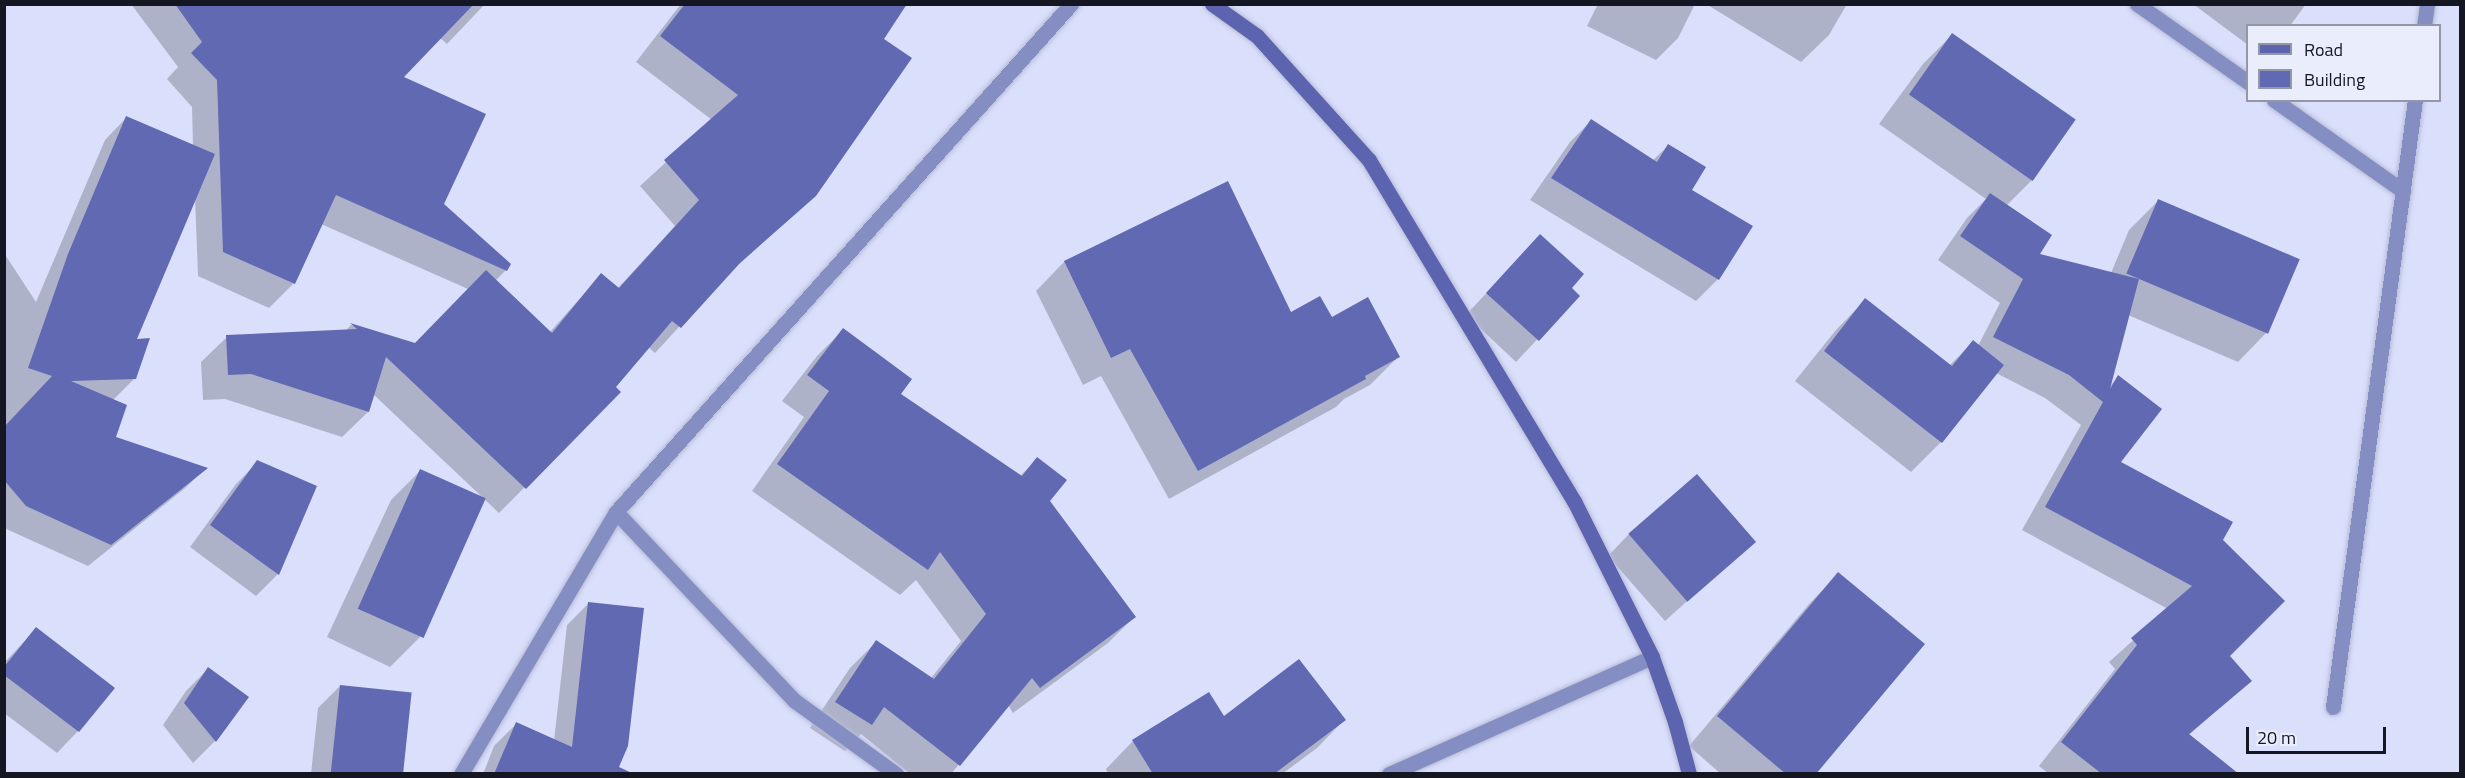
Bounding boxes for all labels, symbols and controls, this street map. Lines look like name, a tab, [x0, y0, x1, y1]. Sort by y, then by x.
legend	[2246, 24, 2441, 102]
text: Road	[2304, 36, 2343, 63]
text: Building	[2304, 66, 2365, 93]
scale bar	[2249, 715, 2388, 753]
text: 20 m	[2257, 724, 2296, 751]

